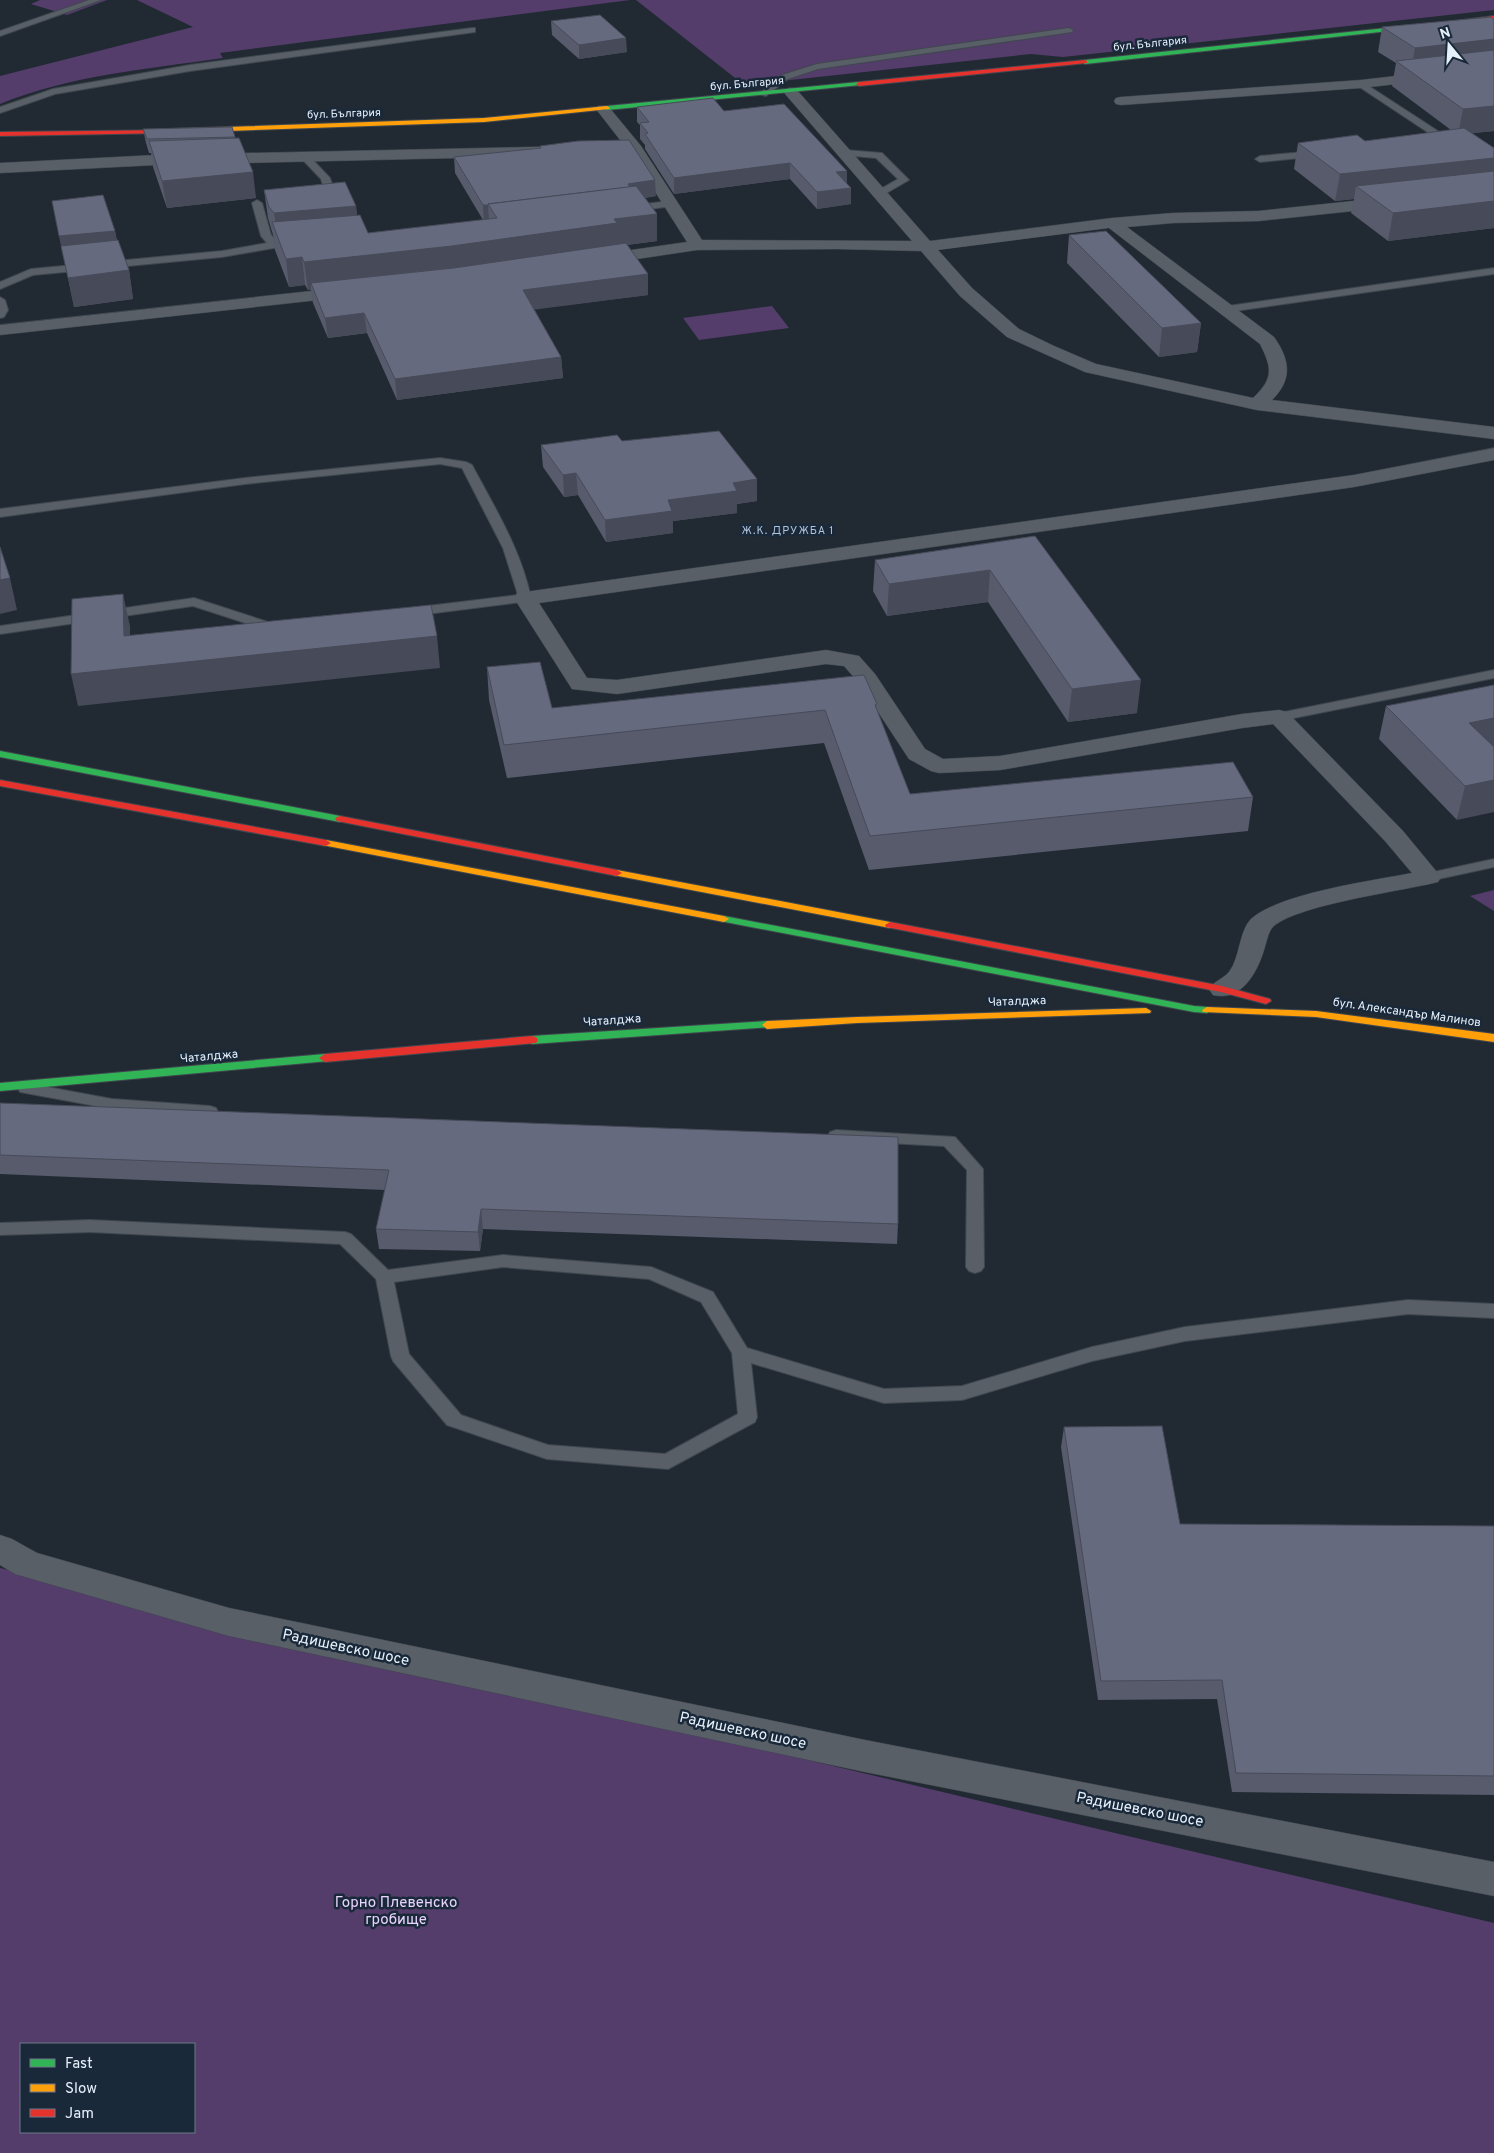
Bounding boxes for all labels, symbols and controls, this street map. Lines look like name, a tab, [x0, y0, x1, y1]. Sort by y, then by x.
north arrow	[1424, 20, 1474, 70]
text: N	[1438, 24, 1453, 44]
street label: бул. България	[1113, 33, 1188, 55]
street label: бул. България	[710, 74, 784, 94]
street label: бул. България	[307, 106, 381, 122]
district label: Ж.К. ДРУЖБА 1	[742, 524, 834, 538]
street label: Чаталджа	[988, 993, 1046, 1011]
street label: бул. Александър Малинов	[1332, 995, 1482, 1031]
street label: Чаталджа	[582, 1011, 642, 1031]
street label: Чаталджа	[179, 1046, 239, 1068]
street label: Радишевско шосе	[281, 1626, 411, 1671]
street label: Радишевско шосе	[678, 1709, 808, 1754]
street label: Радишевско шосе	[1075, 1789, 1205, 1832]
park label: Горно Плевенско гробище	[335, 1894, 457, 1930]
legend	[20, 2043, 195, 2133]
text: Fast	[65, 2055, 93, 2074]
text: Slow	[65, 2080, 97, 2099]
text: Jam	[65, 2105, 94, 2124]

